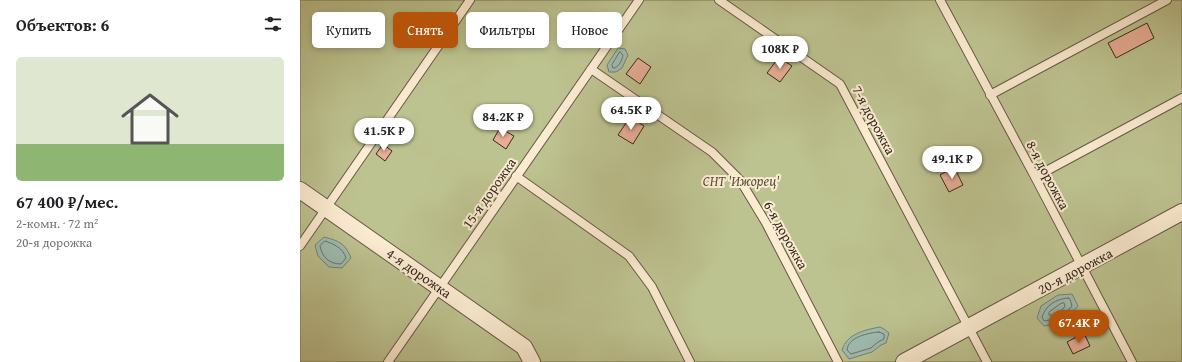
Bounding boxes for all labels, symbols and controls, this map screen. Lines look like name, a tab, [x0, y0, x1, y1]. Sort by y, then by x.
text: Объектов: 6	[16, 12, 109, 37]
chip: Купить	[312, 12, 385, 48]
chip: Снять	[393, 12, 458, 48]
chip: Фильтры	[466, 12, 549, 48]
chip: Новое	[557, 12, 622, 48]
icon: filters	[262, 13, 284, 35]
pin: 108K ₽	[747, 36, 813, 70]
text: 108K ₽	[761, 39, 799, 58]
street label: 7-я дорожка	[847, 82, 901, 158]
icon: home	[114, 83, 186, 155]
pin: 64.5K ₽	[594, 97, 668, 131]
text: 64.5K ₽	[610, 100, 652, 119]
pin: 84.2K ₽	[466, 104, 540, 138]
text: 84.2K ₽	[482, 107, 524, 126]
pin: 41.5K ₽	[347, 118, 421, 152]
text: 41.5K ₽	[363, 121, 405, 140]
street label: 8-я дорожка	[1021, 137, 1075, 213]
pin: 49.1K ₽	[915, 146, 989, 180]
text: 49.1K ₽	[931, 149, 973, 168]
street label: 15-я дорожка	[457, 153, 521, 232]
park label: СНТ 'Ижорец'	[703, 171, 780, 191]
text: 67 400 ₽/мес.	[16, 189, 118, 214]
street label: 6-я дорожка	[759, 197, 813, 273]
text: 2-комн. · 72 m²	[16, 214, 98, 233]
text: 20-я дорожка	[16, 233, 92, 252]
street label: 4-я дорожка	[382, 243, 456, 303]
street label: 20-я дорожка	[1034, 243, 1116, 299]
pin: 67.4K ₽	[1042, 310, 1116, 344]
text: 67.4K ₽	[1058, 313, 1100, 332]

